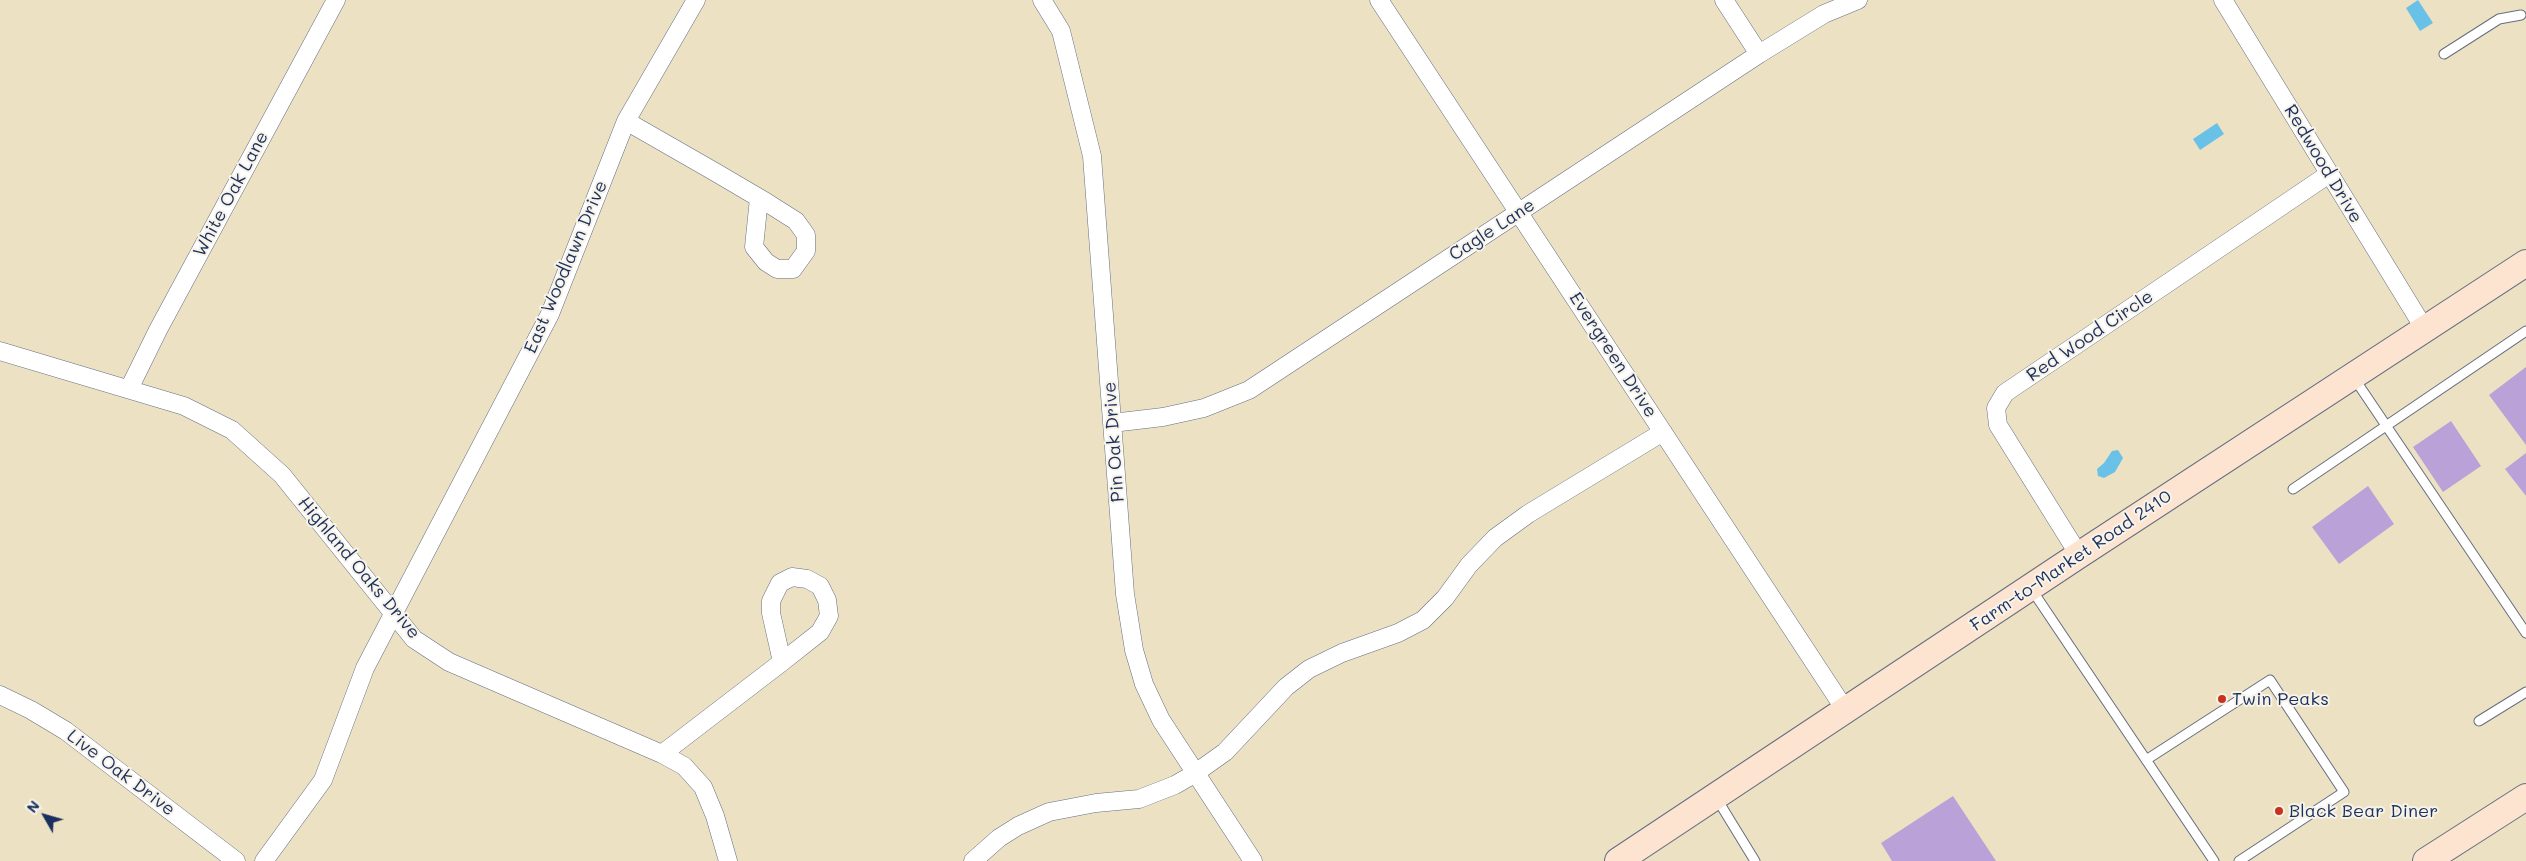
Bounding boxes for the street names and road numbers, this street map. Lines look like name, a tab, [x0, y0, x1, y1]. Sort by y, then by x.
street label: Redwood Drive	[2279, 101, 2367, 227]
street label: White Oak Lane	[189, 128, 273, 260]
street label: East Woodlawn Drive	[520, 177, 612, 357]
street label: Cagle Lane	[1445, 194, 1539, 266]
street label: Red Wood Circle	[2023, 286, 2157, 386]
street label: Evergreen Drive	[1564, 288, 1662, 422]
street label: Pin Oak Drive	[1099, 381, 1129, 503]
street label: Farm-to-Market Road 2410	[1966, 486, 2176, 636]
street label: Highland Oaks Drive	[293, 493, 425, 643]
street label: Live Oak Drive	[63, 725, 179, 821]

